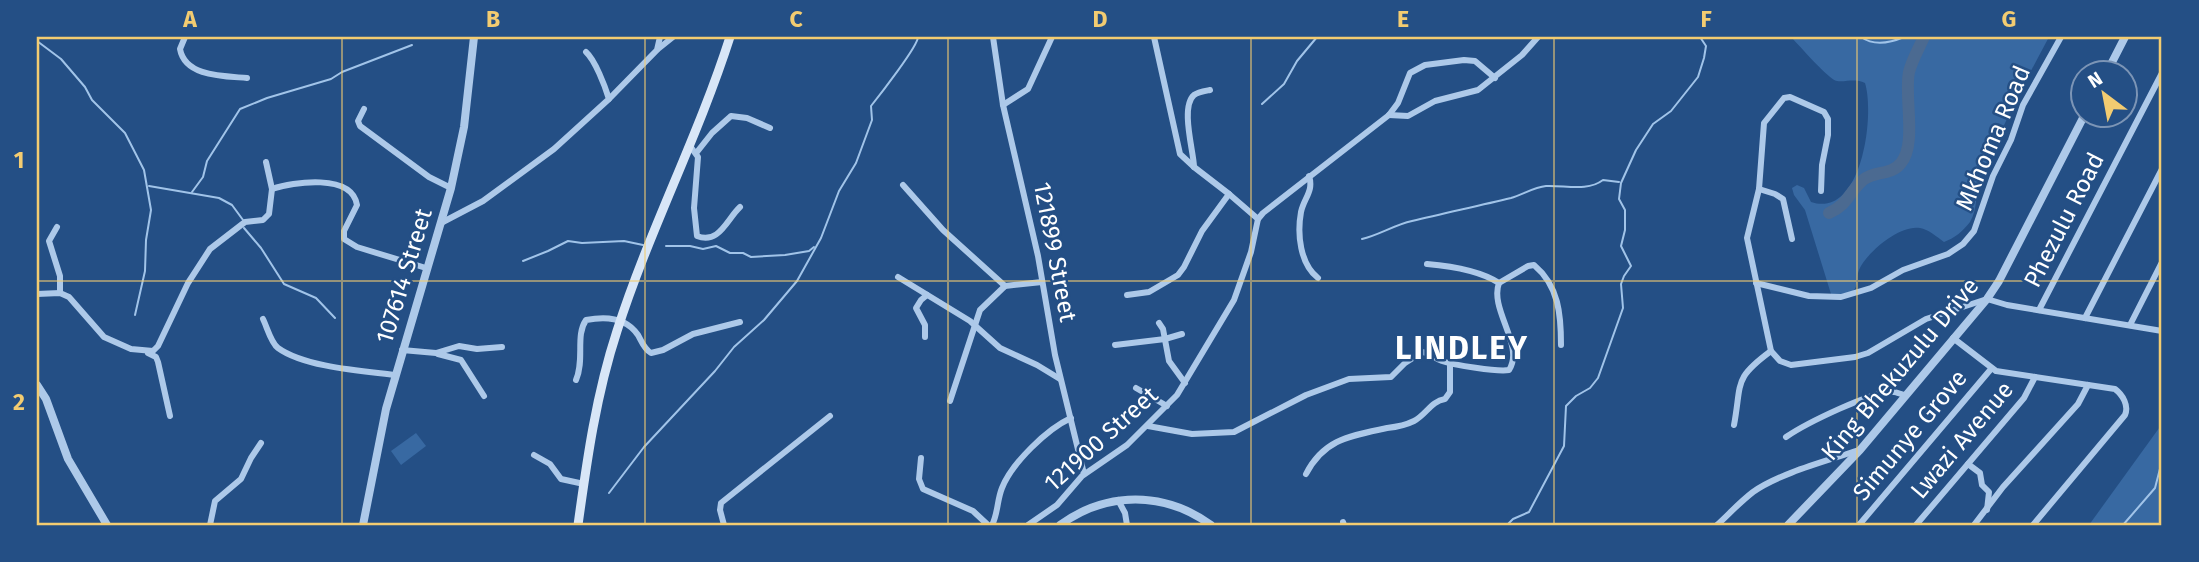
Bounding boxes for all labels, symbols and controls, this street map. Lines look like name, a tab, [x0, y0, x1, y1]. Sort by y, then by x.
text: A	[182, 5, 197, 33]
text: B	[486, 5, 500, 33]
text: C	[789, 5, 803, 33]
text: D	[1093, 5, 1108, 33]
text: E	[1397, 5, 1409, 33]
text: F	[1700, 5, 1712, 33]
text: G	[2002, 5, 2016, 33]
north arrow	[2070, 60, 2140, 130]
street label: Mkhoma Road	[1950, 61, 2036, 215]
text: N	[2084, 67, 2107, 93]
text: 1	[14, 146, 24, 174]
street label: Phezulu Road	[2018, 148, 2110, 292]
street label: 121899 Street	[1028, 180, 1082, 324]
street label: 107614 Street	[370, 205, 438, 347]
street label: King Bhekuzulu Drive	[1816, 272, 1984, 466]
district label: LINDLEY	[1395, 329, 1529, 367]
street label: Simunye Grove	[1847, 364, 1973, 506]
street label: Lwazi Avenue	[1905, 376, 2019, 504]
street label: 121900 Street	[1039, 381, 1164, 497]
text: 2	[13, 388, 25, 416]

